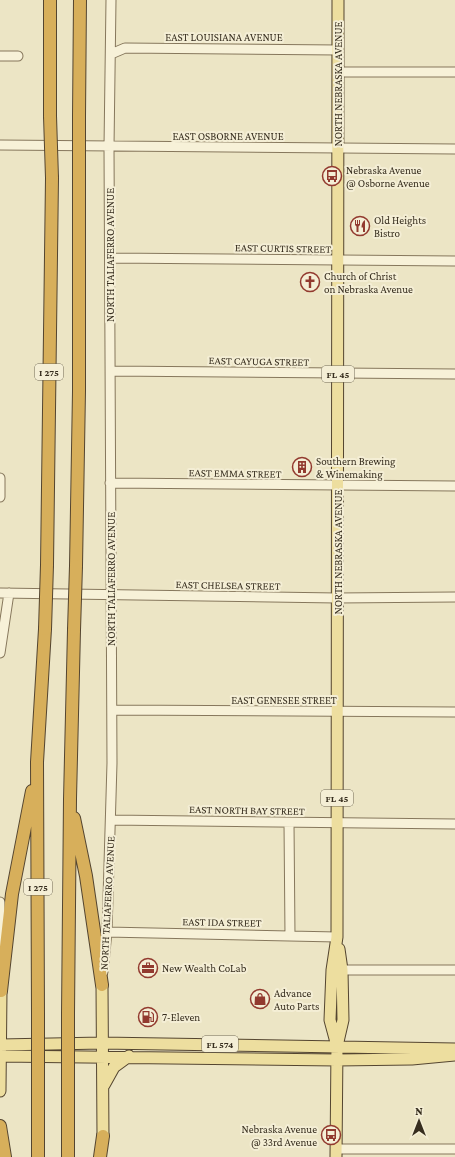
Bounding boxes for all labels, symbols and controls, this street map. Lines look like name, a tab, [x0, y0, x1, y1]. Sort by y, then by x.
street label: NORTH NEBRASKA AVENUE	[332, 21, 344, 147]
street label: EAST LOUISIANA AVENUE	[165, 31, 283, 43]
street label: EAST OSBORNE AVENUE	[172, 130, 284, 142]
place label: Nebraska Avenue @ Osborne Avenue	[346, 164, 430, 190]
bus stop icon: Nebraska Avenue @ Osborne Avenue	[321, 165, 343, 187]
street label: NORTH TALIAFERRO AVENUE	[104, 188, 116, 322]
place label: Old Heights Bistro	[374, 214, 426, 239]
restaurant icon: Old Heights Bistro	[349, 215, 371, 237]
street label: EAST CURTIS STREET	[235, 241, 331, 255]
place label: Church of Christ on Nebraska Avenue	[324, 270, 413, 295]
church icon: Church of Christ on Nebraska Avenue	[299, 271, 321, 293]
street label: EAST CAYUGA STREET	[209, 354, 309, 368]
road number: I 275	[35, 364, 63, 380]
road number: FL 45	[322, 366, 354, 382]
place label: Southern Brewing & Winemaking	[316, 455, 396, 481]
building icon: Southern Brewing & Winemaking	[291, 456, 313, 478]
street label: EAST EMMA STREET	[188, 466, 282, 480]
street label: NORTH NEBRASKA AVENUE	[332, 489, 344, 615]
street label: NORTH TALIAFERRO AVENUE	[105, 512, 117, 646]
street label: EAST CHELSEA STREET	[175, 578, 281, 592]
street label: EAST GENESEE STREET	[231, 694, 337, 706]
road number: FL 45	[321, 790, 353, 806]
street label: EAST NORTH BAY STREET	[189, 803, 305, 817]
street label: NORTH TALIAFERRO AVENUE	[97, 836, 117, 970]
road number: I 275	[24, 879, 52, 895]
street label: EAST IDA STREET	[182, 915, 262, 929]
office icon: New Wealth CoLab	[137, 957, 159, 979]
place label: New Wealth CoLab	[162, 962, 247, 974]
place label: Advance Auto Parts	[274, 987, 319, 1012]
shop icon: Advance Auto Parts	[249, 988, 271, 1010]
fuel station icon: 7-Eleven	[137, 1006, 159, 1028]
place label: 7-Eleven	[162, 1011, 200, 1023]
road number: FL 574	[202, 1036, 238, 1052]
north arrow	[399, 1101, 439, 1141]
text: N	[415, 1105, 423, 1117]
place label: Nebraska Avenue @ 33rd Avenue	[242, 1123, 317, 1149]
bus stop icon: Nebraska Avenue @ 33rd Avenue	[320, 1124, 342, 1146]

